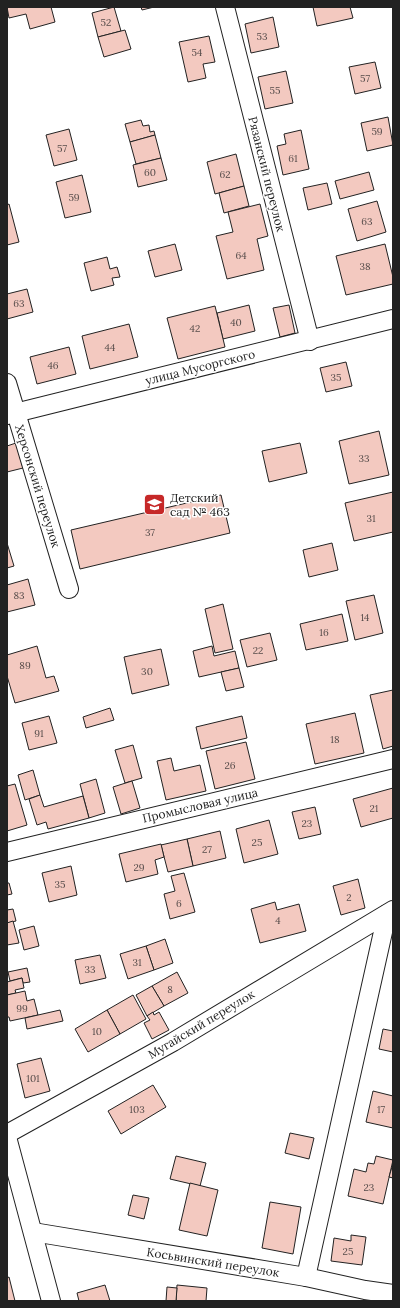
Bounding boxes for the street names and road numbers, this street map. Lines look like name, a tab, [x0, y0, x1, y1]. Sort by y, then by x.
street label: Рязанский переулок	[245, 115, 289, 234]
street label: улица Мусоргского	[144, 346, 256, 388]
street label: Херсонский переулок	[12, 423, 64, 550]
street label: Промысловая улица	[141, 784, 259, 826]
street label: Мугайский переулок	[145, 986, 258, 1062]
street label: Косьвинский переулок	[146, 1244, 281, 1280]

